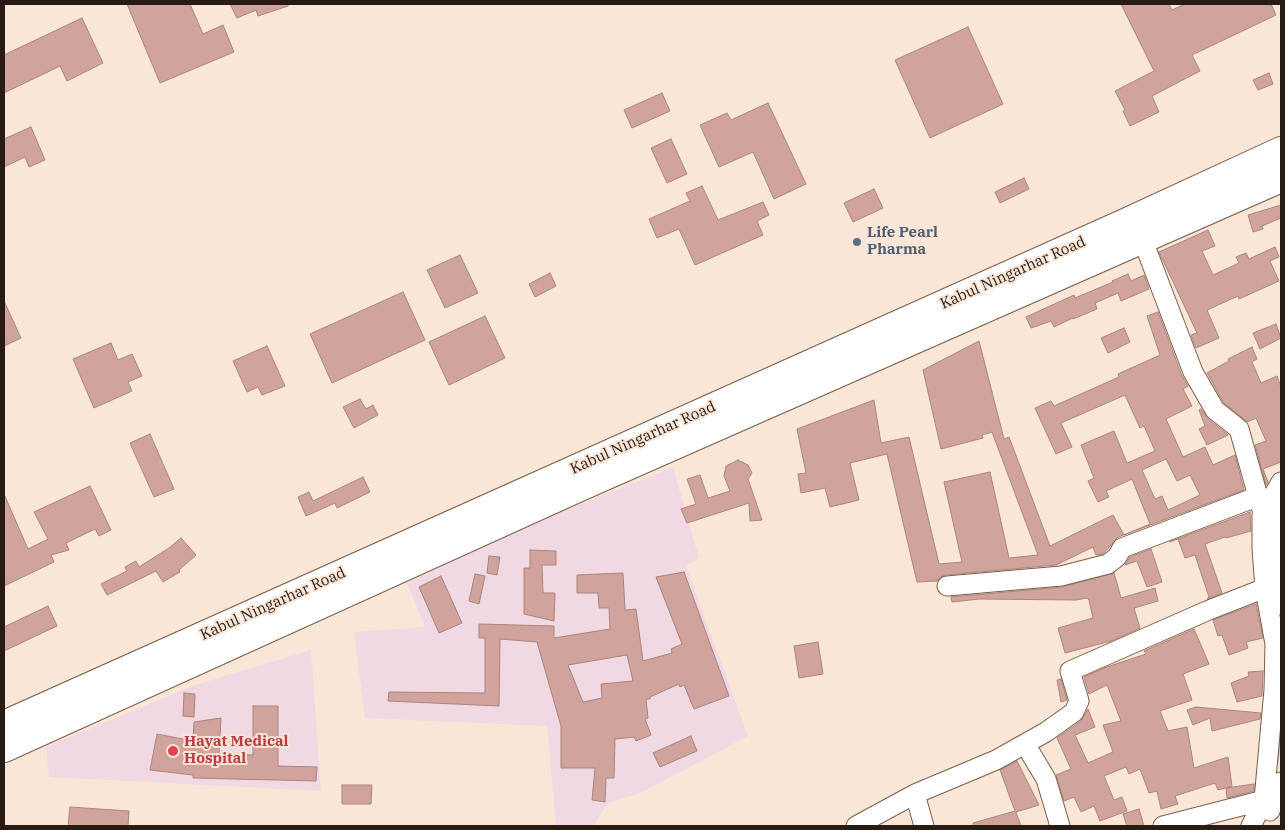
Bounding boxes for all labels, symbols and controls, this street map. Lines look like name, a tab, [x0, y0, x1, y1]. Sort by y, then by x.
place label: Life Pearl Pharma	[867, 224, 938, 259]
street label: Kabul Ningarhar Road	[938, 233, 1088, 313]
marker: Life Pearl Pharma	[851, 236, 863, 248]
street label: Kabul Ningarhar Road	[568, 398, 718, 478]
street label: Kabul Ningarhar Road	[198, 564, 348, 644]
place label: Hayat Medical Hospital	[184, 733, 288, 768]
marker: Hayat Medical Hospital	[166, 744, 180, 758]

